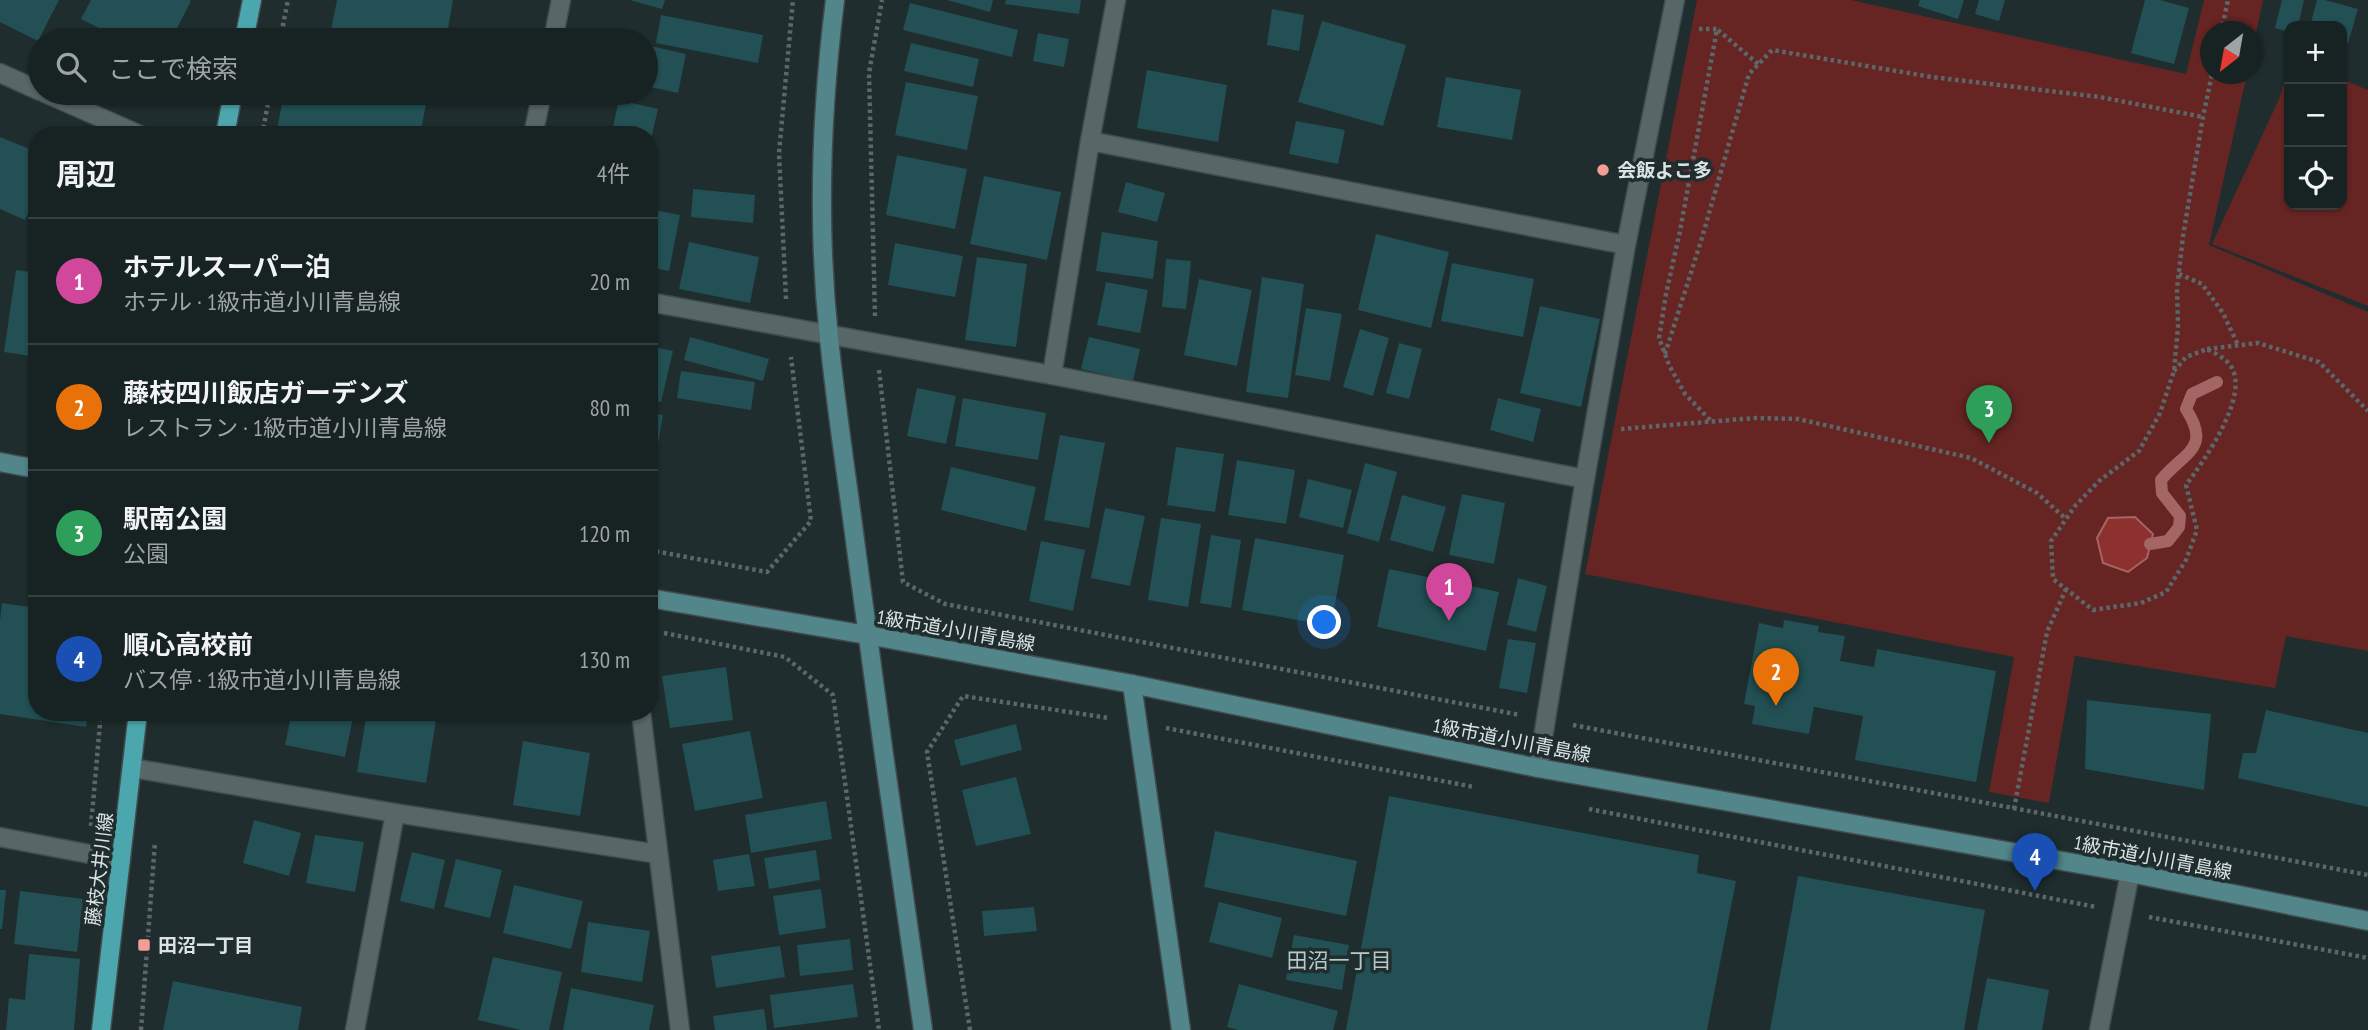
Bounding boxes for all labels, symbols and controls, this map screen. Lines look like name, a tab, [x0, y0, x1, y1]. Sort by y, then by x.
north arrow	[2200, 21, 2263, 84]
map controls	[2284, 21, 2347, 210]
button: +	[2284, 21, 2347, 84]
search box	[28, 28, 658, 105]
icon: search	[52, 48, 90, 86]
text: ここで検索	[108, 52, 238, 85]
button: −	[2284, 84, 2347, 147]
button: locate	[2284, 147, 2347, 210]
text: 周辺	[56, 154, 116, 193]
place label: 会飯よこ多	[1617, 158, 1712, 182]
text: 4件	[597, 159, 630, 188]
marker: 会飯よこ多	[1595, 162, 1611, 178]
text: ホテルスーパー泊	[123, 250, 331, 283]
text: 1	[74, 267, 85, 296]
text: 20 m	[589, 267, 630, 296]
text: ホテル · 1級市道小川青島線	[123, 287, 401, 316]
text: 藤枝四川飯店ガーデンズ	[123, 376, 408, 409]
pin: 3	[1966, 385, 2012, 443]
text: 2	[74, 393, 85, 422]
text: 80 m	[589, 393, 630, 422]
text: レストラン · 1級市道小川青島線	[123, 413, 447, 442]
text: 駅南公園	[123, 502, 227, 535]
text: 3	[74, 519, 85, 548]
text: 120 m	[579, 519, 630, 548]
text: 公園	[123, 539, 169, 568]
pin: 1	[1426, 563, 1472, 621]
street label: 1級市道小川青島線	[875, 604, 1037, 656]
your location	[1307, 605, 1341, 639]
text: 順心高校前	[123, 628, 253, 661]
text: 4	[74, 645, 85, 674]
text: 130 m	[579, 645, 630, 674]
pin: 2	[1753, 648, 1799, 706]
text: バス停 · 1級市道小川青島線	[123, 665, 401, 694]
street label: 1級市道小川青島線	[1431, 713, 1593, 767]
street label: 藤枝大井川線	[80, 811, 118, 927]
street label: 1級市道小川青島線	[2072, 830, 2234, 884]
pin: 4	[2012, 833, 2058, 891]
place label: 田沼一丁目	[158, 933, 253, 957]
marker: 田沼一丁目	[136, 937, 152, 953]
district label: 田沼一丁目	[1287, 947, 1392, 974]

